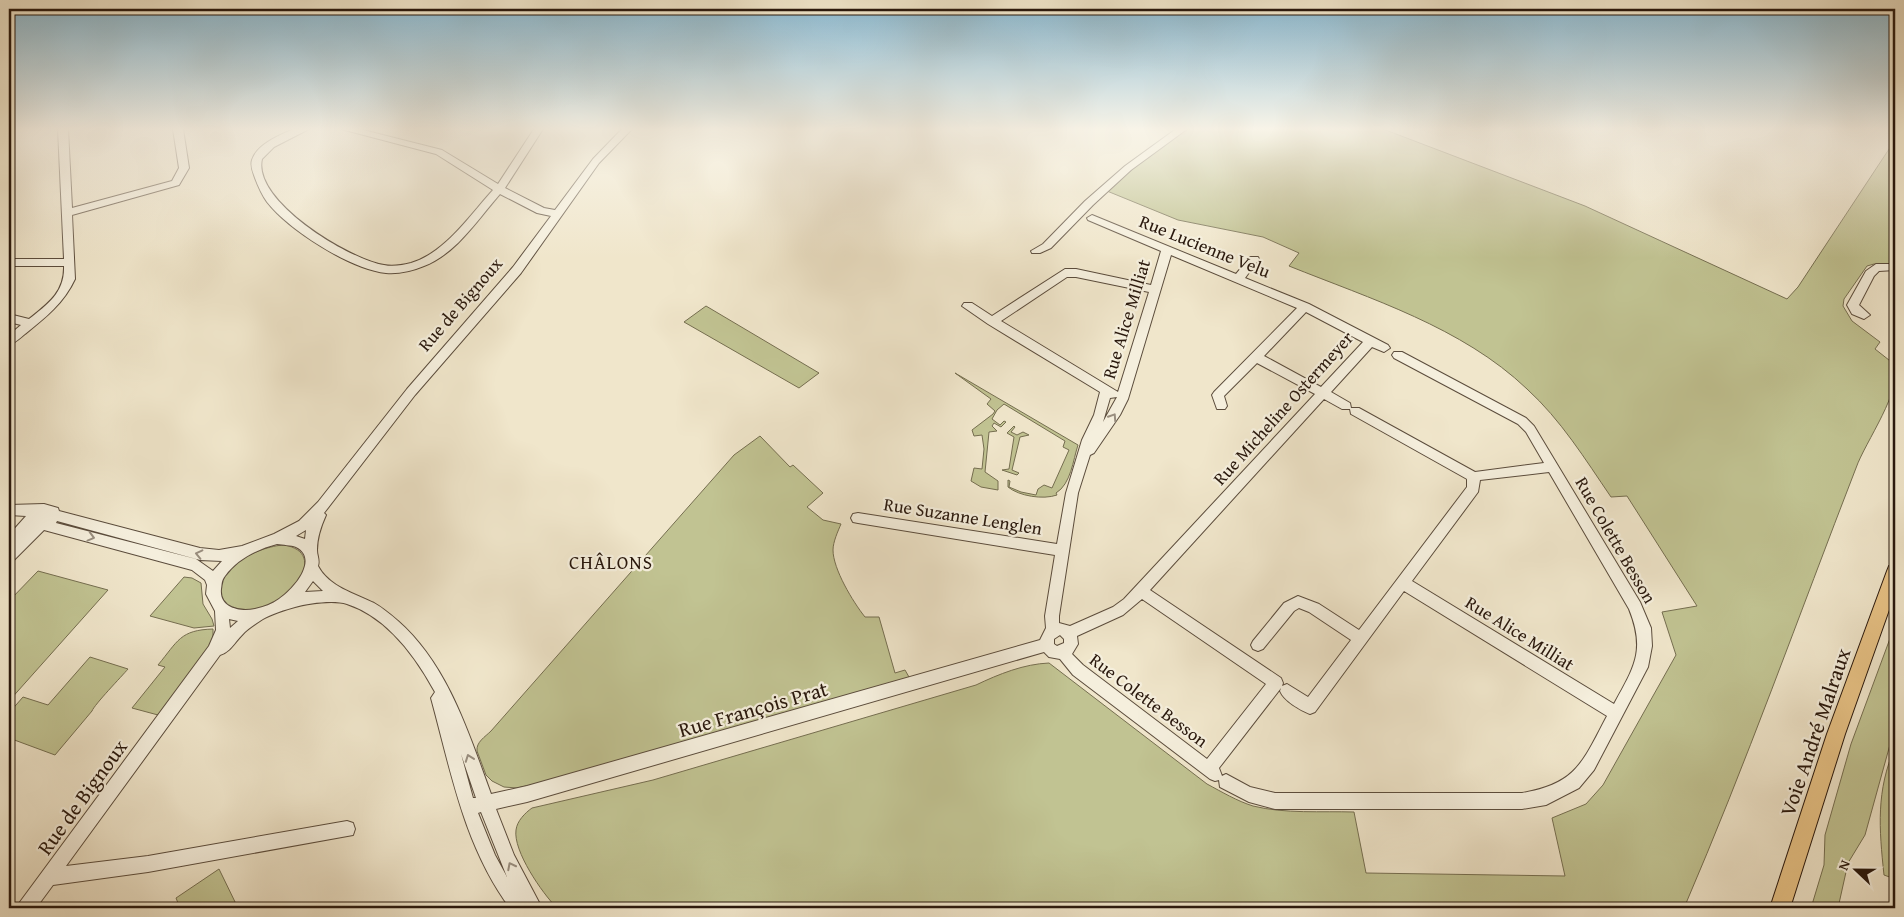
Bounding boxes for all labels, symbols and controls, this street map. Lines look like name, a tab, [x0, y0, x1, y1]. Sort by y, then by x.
street label: Rue Lucienne Velu	[1135, 207, 1275, 285]
street label: Rue de Bignoux	[411, 250, 509, 357]
street label: Rue Alice Milliat	[1095, 255, 1157, 382]
street label: Rue Micheline Ostermeyer	[1206, 325, 1360, 491]
one-way arrow	[1107, 413, 1116, 422]
street label: Rue Colette Besson	[1569, 472, 1663, 608]
street label: Rue Suzanne Lenglen	[882, 490, 1044, 542]
one-way arrow	[87, 532, 95, 542]
district label: CHÂLONS	[569, 548, 653, 576]
one-way arrow	[194, 549, 203, 560]
street label: Rue Alice Milliat	[1460, 589, 1580, 678]
street label: Voie André Malraux	[1772, 643, 1858, 820]
street label: Rue Colette Besson	[1084, 646, 1214, 754]
street label: Rue François Prat	[675, 673, 832, 745]
street label: Rue de Bignoux	[29, 732, 135, 861]
one-way arrow	[465, 754, 475, 763]
north arrow	[1832, 844, 1882, 894]
text: N	[1833, 856, 1855, 873]
one-way arrow	[507, 862, 517, 871]

